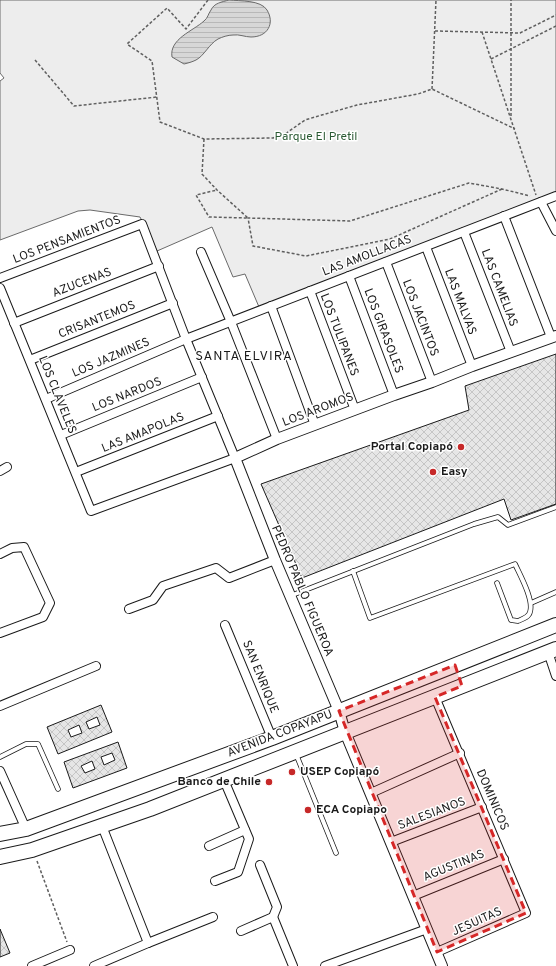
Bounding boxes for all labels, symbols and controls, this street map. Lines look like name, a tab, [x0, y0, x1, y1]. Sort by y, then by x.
park label: Parque El Pretil	[275, 129, 357, 145]
street label: LOS PENSAMIENTOS	[11, 212, 123, 268]
street label: LAS AMOLLACAS	[320, 232, 414, 280]
street label: LAS CAMELIAS	[477, 247, 521, 329]
street label: AZUCENAS	[50, 264, 114, 302]
street label: LAS MALVAS	[440, 267, 480, 337]
street label: LOS JACINTOS	[398, 277, 442, 359]
street label: LOS GIRASOLES	[359, 286, 407, 376]
street label: LOS TULIPANES	[316, 291, 362, 379]
street label: CRISANTEMOS	[56, 297, 138, 343]
street label: LOS JAZMINES	[70, 334, 152, 382]
district label: SANTA ELVIRA	[195, 349, 293, 365]
street label: LOS CLAVELES	[34, 354, 80, 436]
street label: LOS NARDOS	[90, 374, 164, 416]
street label: LOS AROMOS	[280, 389, 356, 431]
street label: LAS AMAPOLAS	[99, 409, 187, 457]
place label: Portal Copiapó	[371, 439, 453, 455]
marker: Portal Copiapó	[456, 442, 466, 452]
place label: Easy	[441, 464, 468, 480]
marker: Easy	[428, 467, 438, 477]
street label: PEDRO PABLO FIGUEROA	[267, 523, 337, 659]
street label: SAN ENRIQUE	[238, 638, 282, 716]
street label: AVENIDA COPAYAPU	[225, 707, 335, 761]
place label: USEP Copiapó	[300, 764, 379, 780]
marker: USEP Copiapó	[287, 767, 297, 777]
street label: DOMINICOS	[472, 767, 512, 833]
place label: Banco de Chile	[177, 774, 261, 790]
marker: Banco de Chile	[264, 777, 274, 787]
street label: SALESIANOS	[396, 794, 468, 834]
place label: ECA Copiapo	[316, 802, 387, 818]
marker: ECA Copiapo	[303, 805, 313, 815]
street label: AGUSTINAS	[421, 846, 487, 886]
street label: JESUITAS	[449, 904, 505, 940]

